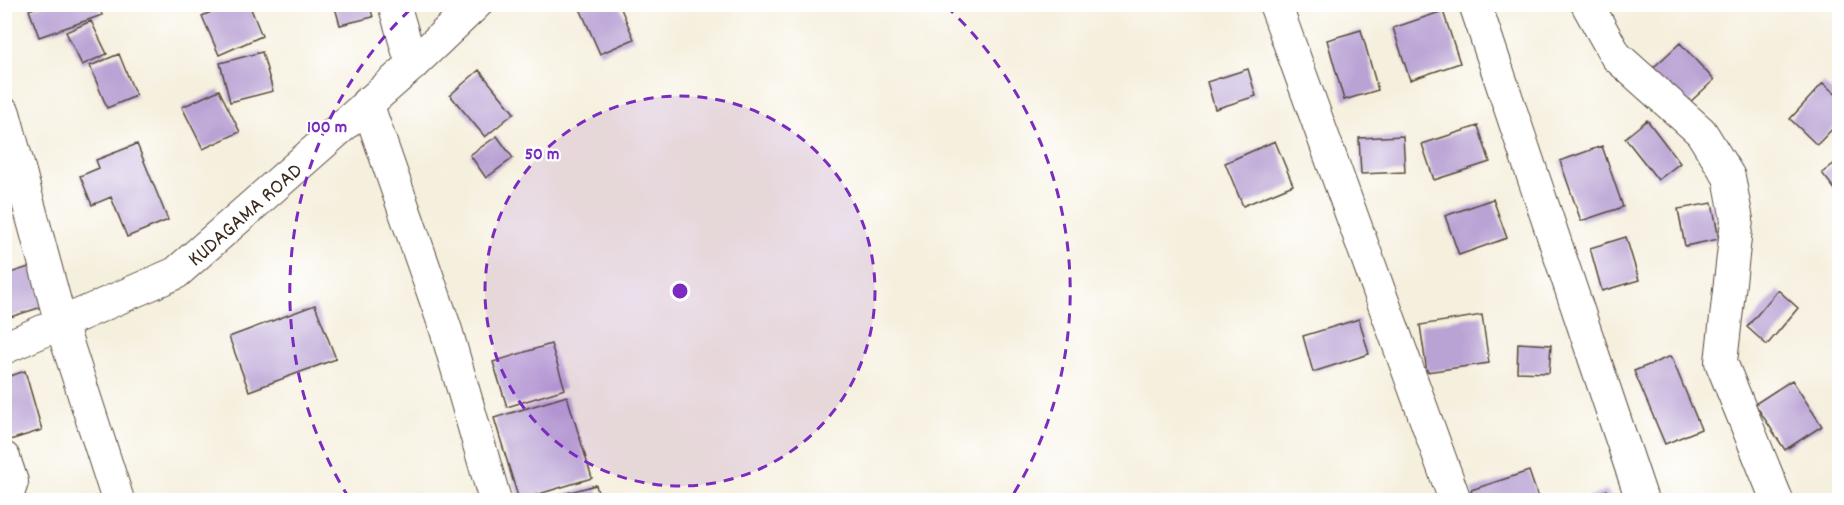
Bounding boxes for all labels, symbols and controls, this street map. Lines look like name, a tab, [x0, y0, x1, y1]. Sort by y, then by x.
text: 100 m	[307, 116, 347, 141]
text: 50 m	[525, 143, 559, 168]
street label: KUDAGAMA ROAD	[182, 157, 310, 275]
centre of rings	[670, 281, 690, 301]

